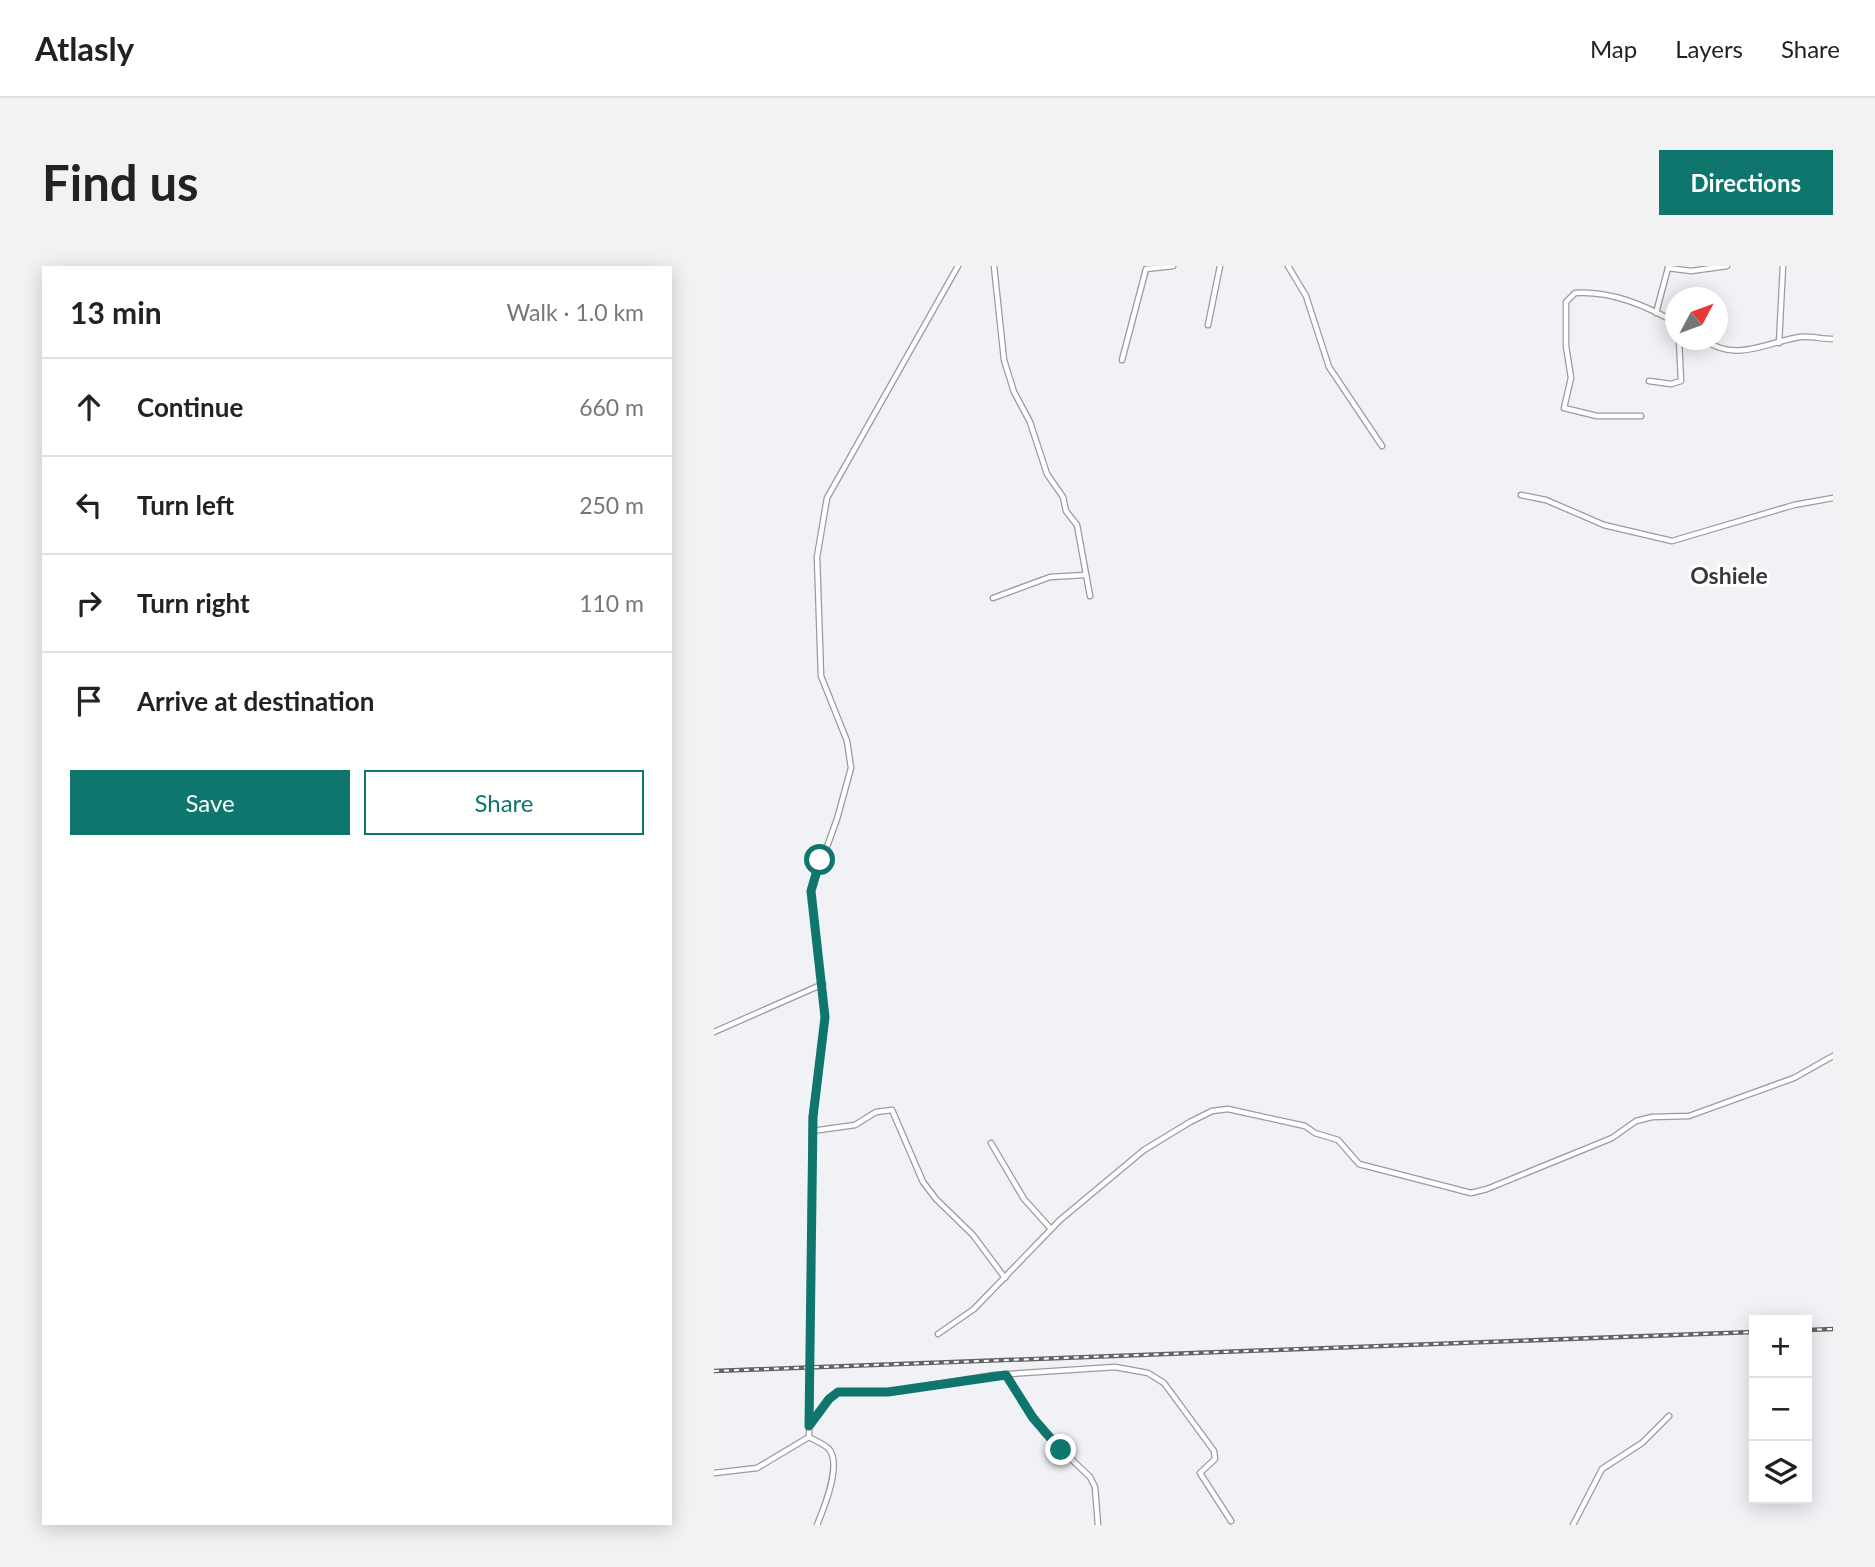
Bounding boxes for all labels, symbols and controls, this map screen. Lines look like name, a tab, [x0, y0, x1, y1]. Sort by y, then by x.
text: Atlasly	[35, 28, 134, 68]
text: Map	[1590, 34, 1637, 63]
text: Layers	[1675, 34, 1743, 63]
text: Share	[1781, 34, 1840, 63]
button: Directions	[1659, 150, 1833, 215]
text: Find us	[42, 153, 199, 211]
north arrow	[1665, 287, 1728, 350]
text: 13 min	[70, 294, 162, 330]
text: Walk · 1.0 km	[507, 298, 644, 326]
icon: ahead	[70, 388, 108, 426]
text: Continue	[137, 391, 243, 423]
text: 660 m	[579, 393, 644, 421]
icon: left	[70, 486, 108, 524]
text: Turn left	[137, 489, 234, 521]
text: 250 m	[579, 491, 644, 519]
district label: Oshiele	[1690, 561, 1768, 589]
icon: right	[70, 584, 108, 622]
text: Turn right	[137, 587, 250, 619]
text: 110 m	[579, 589, 644, 617]
icon: arrive	[70, 682, 108, 720]
text: Arrive at destination	[137, 685, 374, 717]
button: Save	[70, 770, 350, 835]
button: Share	[364, 770, 644, 835]
route start	[804, 844, 835, 875]
map controls	[1749, 1315, 1812, 1504]
button: +	[1749, 1315, 1812, 1378]
button: −	[1749, 1378, 1812, 1441]
route end	[1045, 1434, 1076, 1465]
button: layers	[1749, 1441, 1812, 1504]

